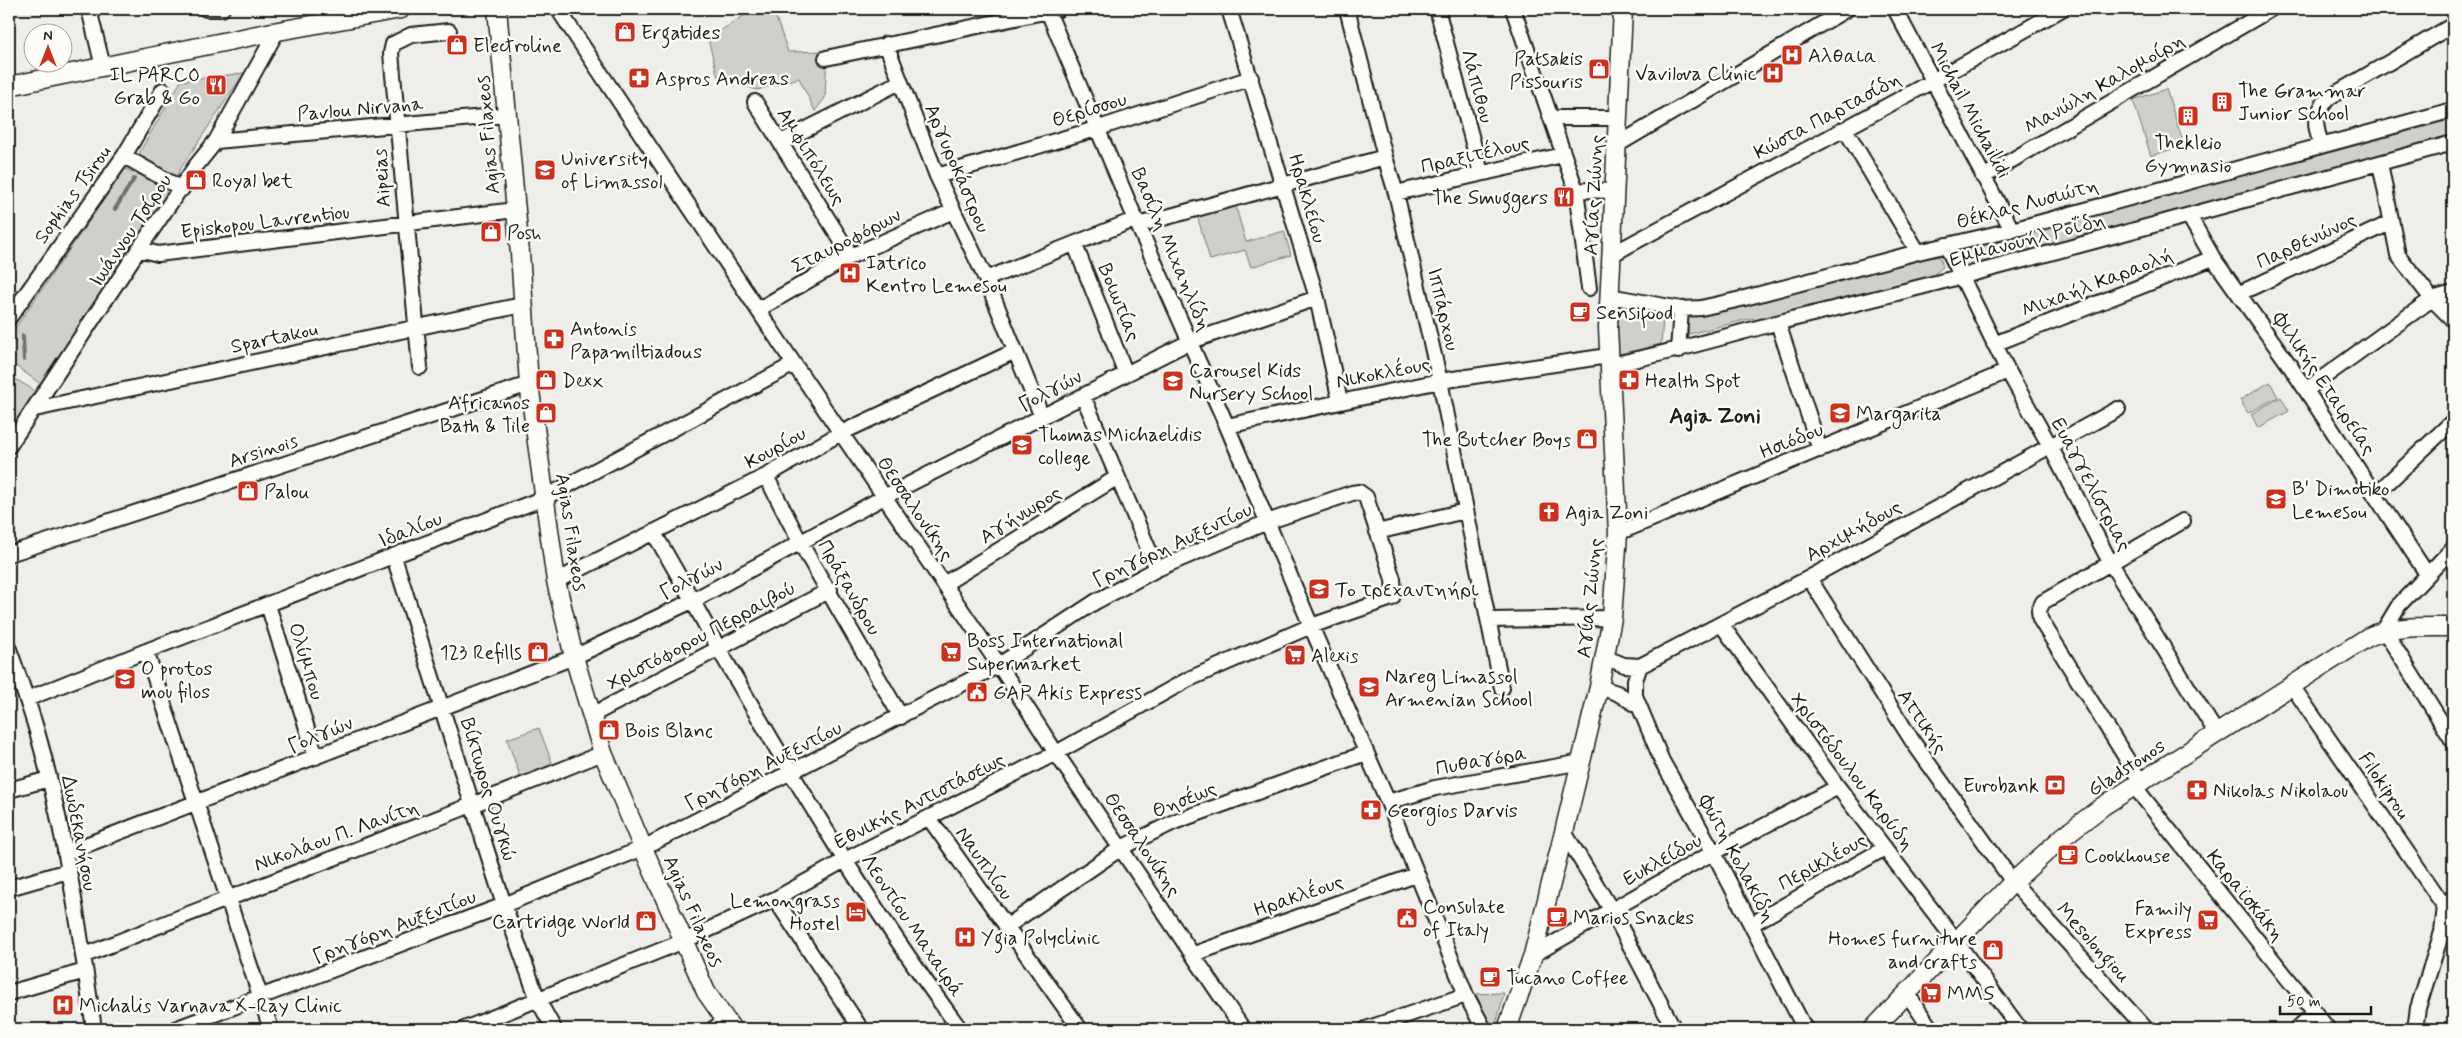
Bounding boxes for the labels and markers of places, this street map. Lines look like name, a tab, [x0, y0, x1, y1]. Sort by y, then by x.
shop icon: Ergatides	[613, 20, 637, 44]
place label: Ergatides	[641, 20, 720, 49]
shop icon: Electroline	[445, 33, 469, 57]
place label: Electroline	[473, 33, 562, 60]
hospital icon: Αλθαια	[1780, 43, 1804, 67]
place label: Αλθαια	[1808, 43, 1877, 70]
place label: Patsakis Pissouris	[1509, 46, 1583, 96]
shop icon: Patsakis Pissouris	[1587, 57, 1611, 81]
place label: Vavilova Clinic	[1635, 61, 1757, 88]
hospital icon: Vavilova Clinic	[1761, 61, 1785, 85]
place label: IL PARCO Grab & Go	[109, 62, 200, 112]
pharmacy icon: Aspros Andreas	[627, 66, 651, 90]
place label: Aspros Andreas	[655, 66, 789, 93]
restaurant icon: IL PARCO Grab & Go	[204, 73, 228, 97]
place label: The Grammar Junior School	[2238, 78, 2366, 128]
building icon: The Grammar Junior School	[2210, 90, 2234, 114]
building icon: Thekleio Gymnasio	[2176, 104, 2200, 128]
place label: Thekleio Gymnasio	[2145, 130, 2231, 180]
place label: University of Limassol	[561, 146, 663, 196]
school or university icon: University of Limassol	[533, 158, 557, 182]
shop icon: Royal bet	[184, 168, 208, 192]
place label: Royal bet	[212, 168, 293, 195]
place label: The Smuggers	[1432, 185, 1548, 214]
restaurant icon: The Smuggers	[1552, 185, 1576, 209]
shop icon: Posh	[479, 220, 503, 244]
place label: Posh	[507, 220, 542, 247]
place label: Iatrico Kentro Lemesou	[866, 250, 1007, 300]
hospital icon: Iatrico Kentro Lemesou	[838, 261, 862, 285]
cafe icon: Sensifood	[1568, 300, 1592, 324]
place label: Sensifood	[1596, 300, 1673, 329]
place label: Antonis Papamiltiadous	[570, 316, 702, 366]
pharmacy icon: Antonis Papamiltiadous	[542, 327, 566, 351]
place label: Carousel Kids Nursery School	[1189, 358, 1313, 408]
shop icon: Dexx	[534, 368, 558, 392]
place label: Dexx	[562, 368, 604, 395]
pharmacy icon: Health Spot	[1617, 368, 1641, 392]
place label: Health Spot	[1645, 368, 1741, 395]
school or university icon: Carousel Kids Nursery School	[1161, 369, 1185, 393]
place label: Africanos Bath & Tile	[440, 390, 530, 440]
shop icon: Africanos Bath & Tile	[534, 401, 558, 425]
school or university icon: Margarita	[1828, 401, 1852, 425]
place label: Margarita	[1856, 401, 1942, 429]
place label: Thomas Michaelidis college	[1038, 422, 1202, 472]
place label: The Butcher Boys	[1422, 427, 1571, 454]
shop icon: The Butcher Boys	[1575, 427, 1599, 451]
school or university icon: Thomas Michaelidis college	[1010, 433, 1034, 457]
place label: B' Dimotiko Lemesou	[2292, 476, 2390, 526]
shop icon: Palou	[236, 479, 260, 503]
place label: Palou	[264, 479, 310, 506]
school or university icon: B' Dimotiko Lemesou	[2264, 487, 2288, 511]
church icon: Agia Zoni	[1537, 500, 1561, 524]
place label: Agia Zoni	[1565, 500, 1648, 527]
school or university icon: Το τρεχαντηήρι	[1307, 577, 1331, 601]
place label: Το τρεχαντηήρι	[1335, 577, 1479, 604]
place label: Boss International Supermarket	[967, 628, 1123, 678]
place label: 123 Refills	[440, 640, 522, 667]
shop icon: 123 Refills	[526, 640, 550, 664]
supermarket icon: Boss International Supermarket	[939, 640, 963, 664]
supermarket icon: Alexis	[1283, 643, 1307, 667]
place label: Alexis	[1311, 643, 1359, 670]
place label: O protos mou filos	[141, 656, 213, 706]
place label: Nareg Limassol Armenian School	[1385, 664, 1533, 714]
school or university icon: O protos mou filos	[113, 667, 137, 691]
school or university icon: Nareg Limassol Armenian School	[1357, 675, 1381, 699]
public building icon: GAP Akis Express	[965, 680, 989, 704]
place label: GAP Akis Express	[993, 680, 1142, 707]
shop icon: Bois Blanc	[597, 718, 621, 742]
place label: Bois Blanc	[625, 718, 713, 745]
place label: Eurobank	[1963, 773, 2039, 800]
bank icon: Eurobank	[2043, 773, 2067, 797]
pharmacy icon: Nikolas Nikolaou	[2185, 778, 2209, 802]
place label: Nikolas Nikolaou	[2213, 778, 2348, 805]
pharmacy icon: Georgios Darvis	[1359, 798, 1383, 822]
place label: Georgios Darvis	[1387, 798, 1518, 826]
cafe icon: Cookhouse	[2056, 843, 2080, 867]
place label: Cookhouse	[2084, 843, 2170, 870]
place label: Lemongrass Hostel	[730, 888, 840, 938]
place label: Consulate of Italy	[1423, 894, 1505, 944]
place label: Family Express	[2124, 896, 2192, 946]
hotel icon: Lemongrass Hostel	[844, 900, 868, 924]
cafe icon: Marios Snacks	[1545, 905, 1569, 929]
place label: Marios Snacks	[1573, 905, 1694, 932]
public building icon: Consulate of Italy	[1395, 906, 1419, 930]
supermarket icon: Family Express	[2196, 908, 2220, 932]
place label: Cartridge World	[492, 909, 630, 937]
shop icon: Cartridge World	[634, 909, 658, 933]
hospital icon: Ygia Polyclinic	[953, 925, 977, 949]
place label: Ygia Polyclinic	[981, 925, 1100, 954]
place label: Homes furniture and crafts	[1828, 926, 1977, 976]
shop icon: Homes furniture and crafts	[1981, 938, 2005, 962]
cafe icon: Tucano Coffee	[1478, 965, 1502, 989]
place label: Tucano Coffee	[1506, 965, 1628, 992]
supermarket icon: MMS	[1919, 981, 1943, 1005]
place label: MMS	[1947, 981, 1994, 1008]
hospital icon: Michalis Varnava X-Ray Clinic	[51, 993, 75, 1017]
place label: Michalis Varnava X-Ray Clinic	[79, 993, 342, 1020]

